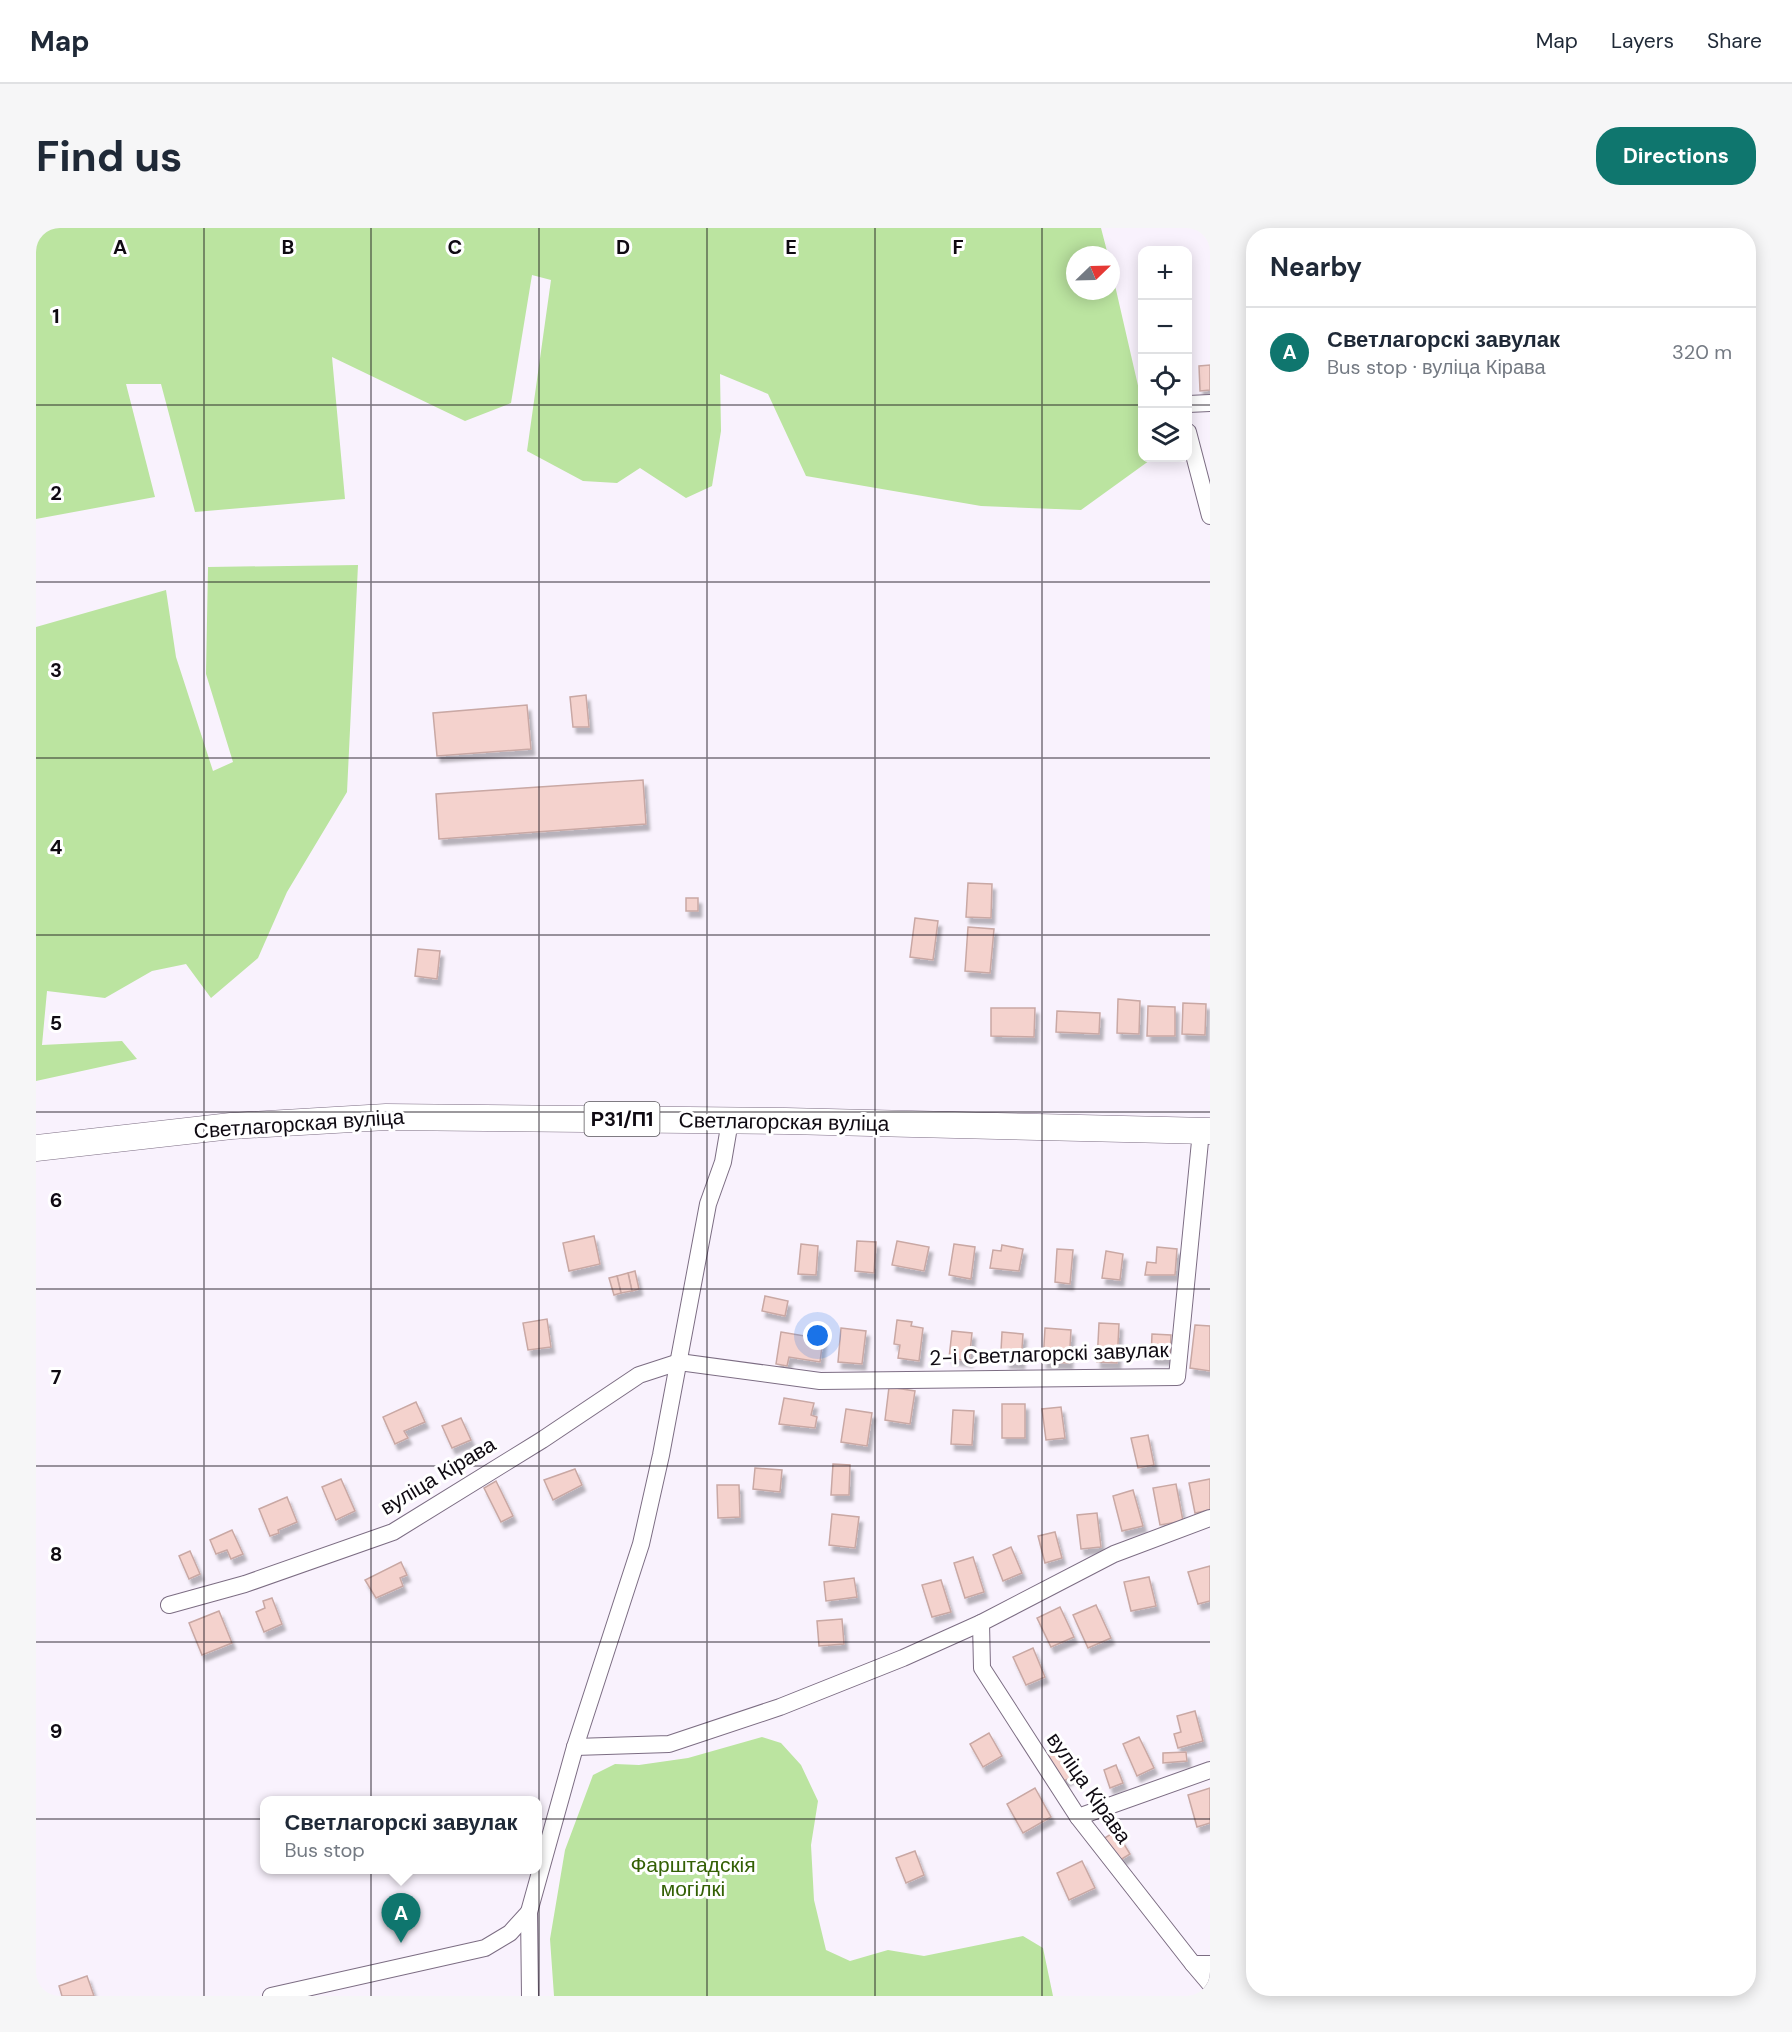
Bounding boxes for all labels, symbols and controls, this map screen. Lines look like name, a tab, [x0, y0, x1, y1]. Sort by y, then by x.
text: Map	[30, 23, 90, 60]
text: Map	[1536, 27, 1578, 55]
text: Layers	[1611, 27, 1674, 55]
text: Share	[1707, 27, 1762, 55]
button: Directions	[1596, 127, 1756, 185]
text: Find us	[36, 129, 182, 184]
text: A	[113, 234, 127, 260]
text: B	[282, 234, 294, 260]
text: C	[448, 234, 462, 260]
text: D	[616, 234, 630, 260]
text: E	[785, 234, 797, 260]
text: F	[952, 234, 964, 260]
north arrow	[1066, 246, 1120, 300]
map controls	[1138, 246, 1192, 462]
button: +	[1138, 246, 1192, 300]
text: Nearby	[1270, 250, 1362, 284]
button: −	[1138, 300, 1192, 354]
text: 1	[52, 303, 60, 329]
text: Светлагорскі завулак	[1327, 325, 1560, 354]
text: A	[1282, 339, 1297, 365]
text: 320 m	[1672, 339, 1732, 365]
button: locate	[1138, 354, 1192, 408]
text: Bus stop · вуліца Кірава	[1327, 354, 1546, 380]
button: layers	[1138, 408, 1192, 462]
text: 2	[50, 480, 62, 506]
text: 3	[50, 657, 62, 683]
text: 4	[50, 834, 63, 860]
text: 5	[50, 1010, 62, 1036]
road number: Р31/П1	[584, 1102, 660, 1136]
street label: Светлагорская вуліца	[193, 1103, 405, 1145]
street label: Светлагорская вуліца	[678, 1106, 890, 1138]
text: 6	[50, 1187, 62, 1213]
your location	[803, 1321, 832, 1350]
street label: 2-і Светлагорскі завулак	[929, 1336, 1170, 1372]
text: 7	[51, 1364, 62, 1390]
street label: вуліца Кірава	[375, 1430, 501, 1521]
text: 8	[50, 1541, 62, 1567]
text: 9	[50, 1718, 62, 1744]
street label: вуліца Кірава	[1040, 1727, 1138, 1849]
popup	[260, 1796, 542, 1874]
text: Светлагорскі завулак	[284, 1808, 518, 1837]
text: Bus stop	[284, 1837, 365, 1863]
park label: Фарштадскія могілкі	[630, 1851, 756, 1903]
pin: A	[382, 1894, 421, 1943]

